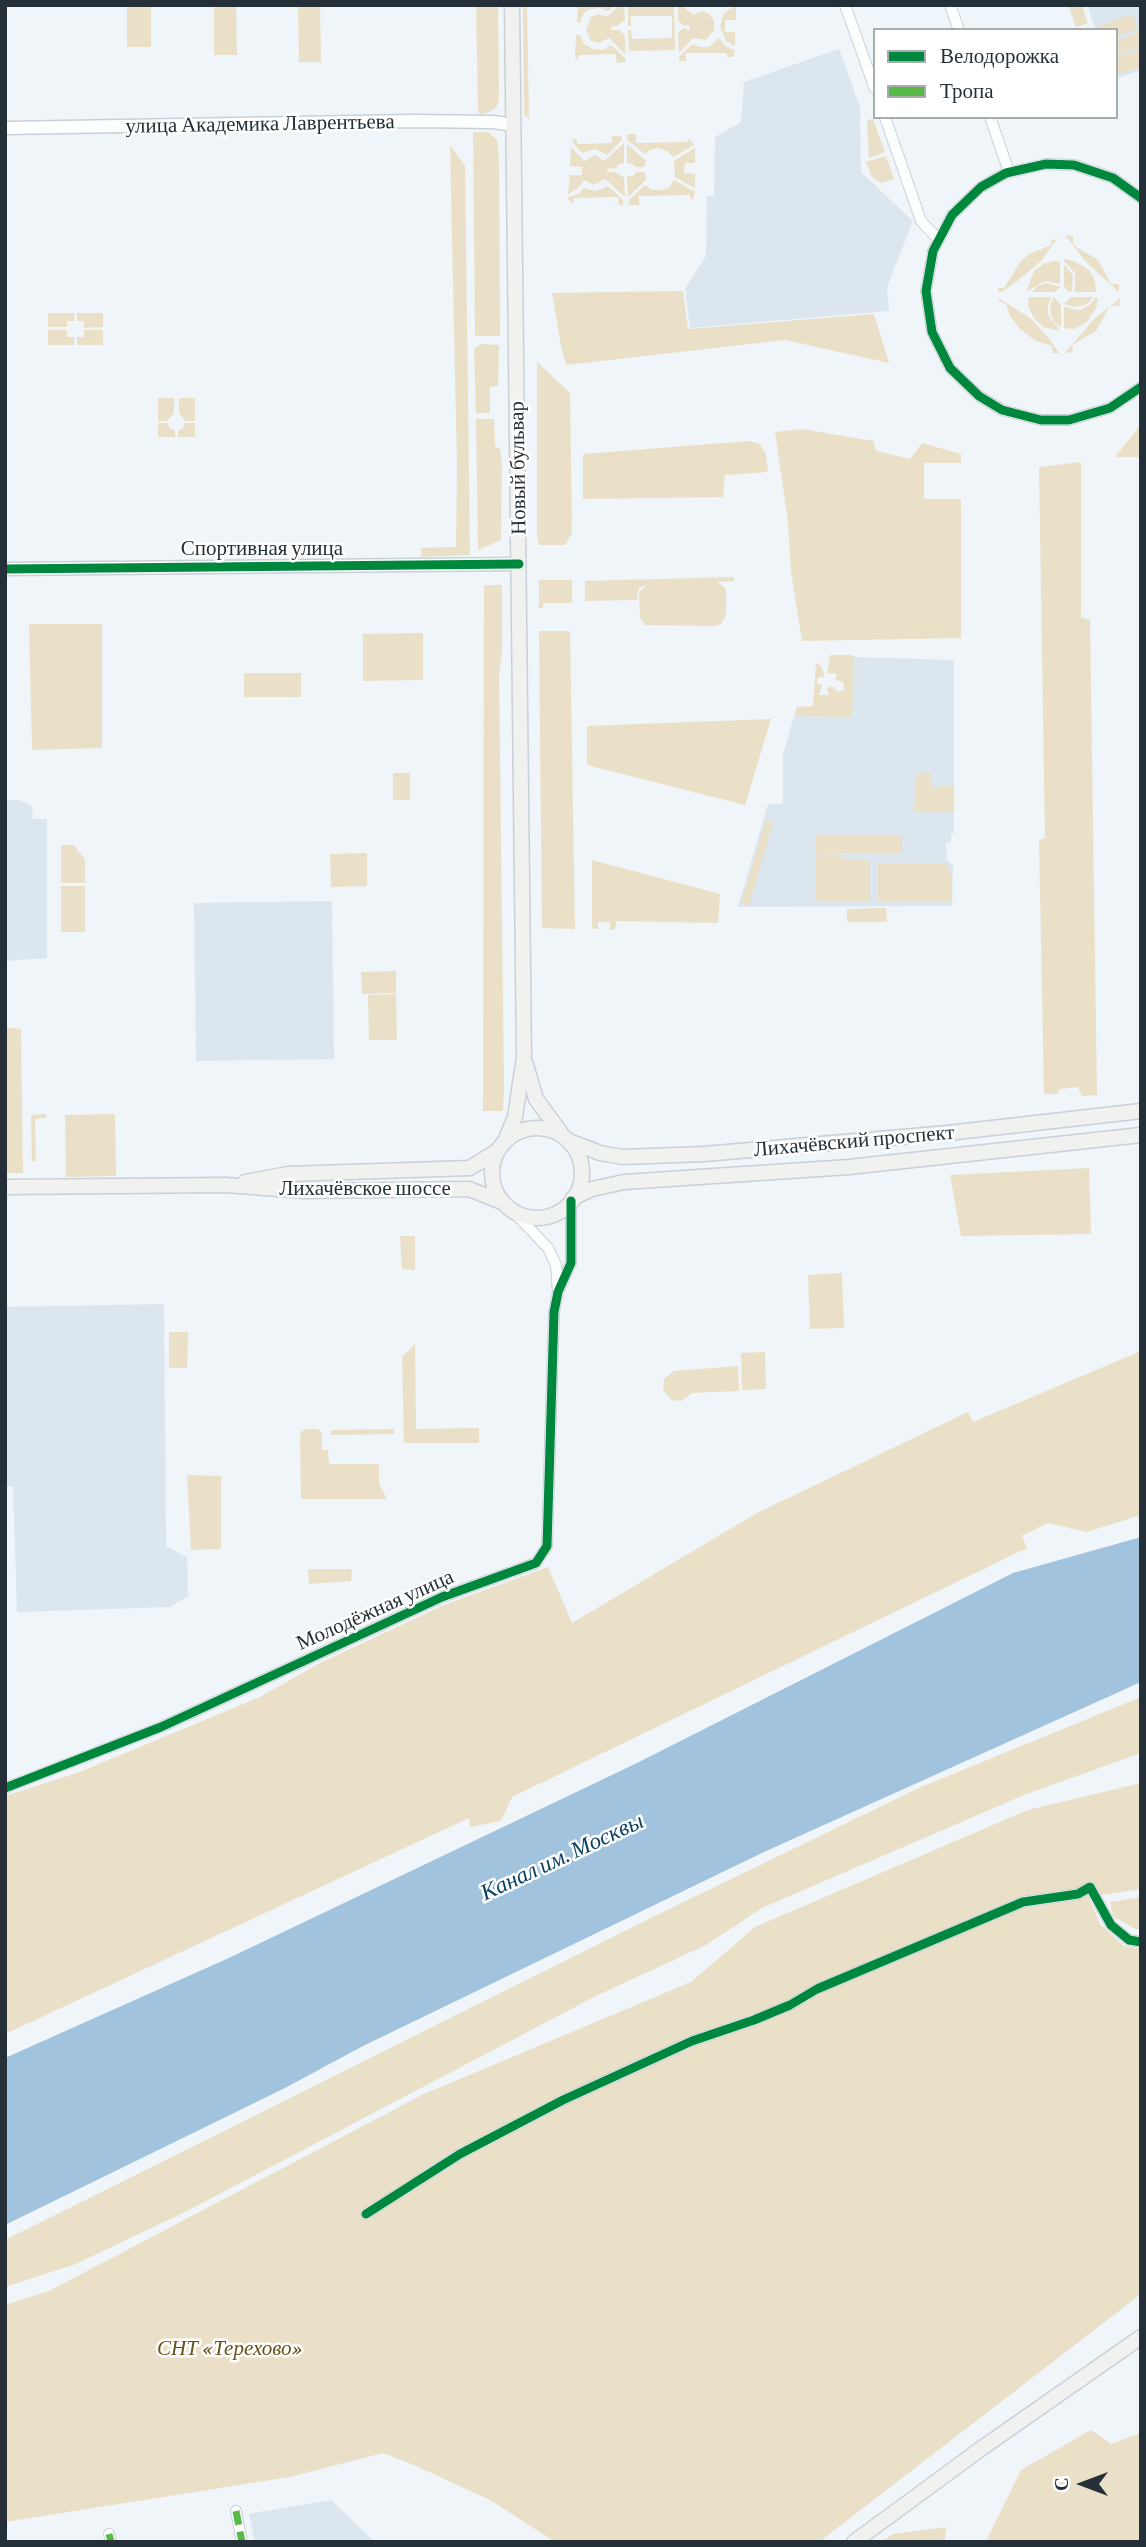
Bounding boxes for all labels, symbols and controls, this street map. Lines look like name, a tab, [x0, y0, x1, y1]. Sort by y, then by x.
legend	[873, 28, 1118, 119]
text: Велодорожка	[940, 44, 1059, 68]
text: Тропа	[940, 79, 994, 103]
street label: улица Академика Лаврентьева	[125, 109, 395, 139]
street label: Новый бульвар	[504, 401, 532, 535]
street label: Спортивная улица	[181, 536, 343, 562]
street label: Лихачёвский проспект	[753, 1120, 955, 1162]
street label: Лихачёвское шоссе	[279, 1176, 451, 1202]
street label: Молодёжная улица	[293, 1564, 457, 1656]
water label: Канал им. Москвы	[476, 1807, 648, 1907]
park label: СНТ «Терехово»	[157, 2336, 303, 2362]
north arrow	[1048, 2449, 1118, 2519]
text: С	[1051, 2477, 1072, 2491]

